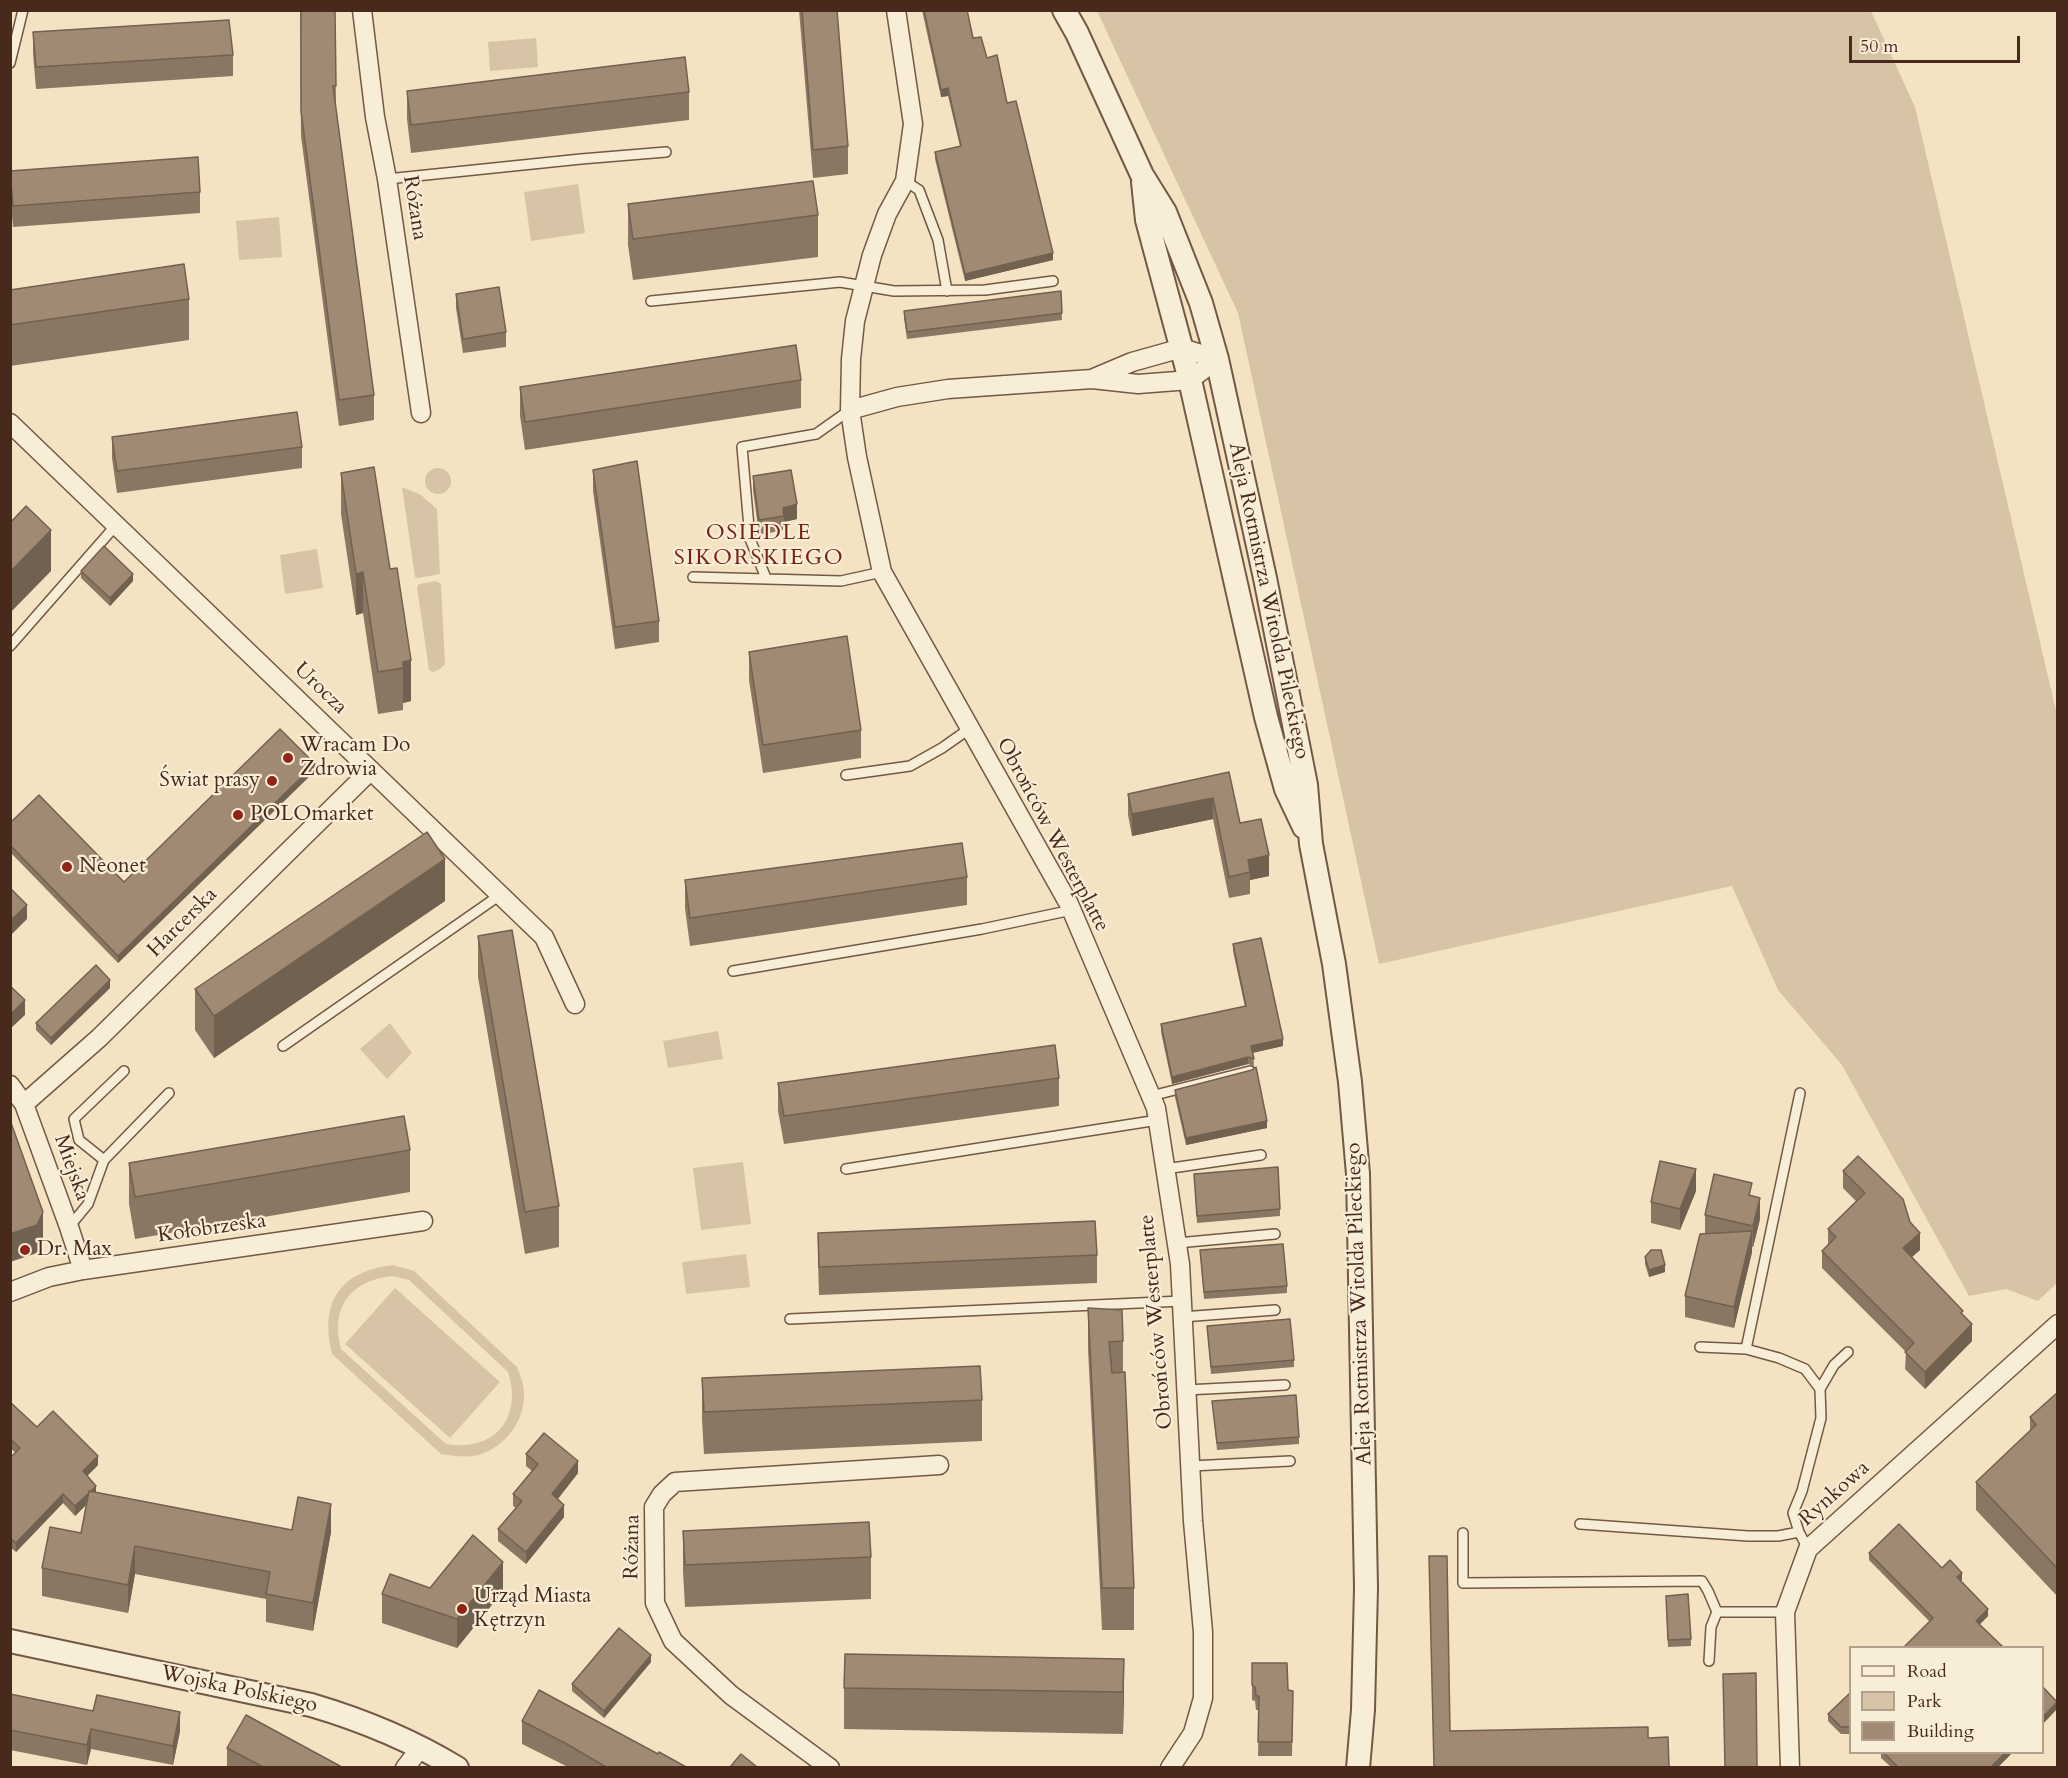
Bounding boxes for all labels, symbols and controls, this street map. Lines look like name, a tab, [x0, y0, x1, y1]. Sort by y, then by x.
scale bar	[1852, 24, 2023, 62]
text: 50 m	[1860, 34, 1899, 59]
street label: Różana	[396, 174, 432, 242]
street label: Aleja Rotmistrza Witolda Pileckiego	[1222, 440, 1314, 762]
district label: OSIEDLE SIKORSKIEGO	[674, 521, 844, 572]
street label: Urocza	[288, 658, 352, 720]
place label: Wracam Do Zdrowia	[300, 733, 410, 783]
street label: Obrońców Westerplatte	[990, 734, 1114, 936]
marker: Wracam Do Zdrowia	[281, 751, 295, 765]
place label: Świat prasy	[159, 768, 260, 794]
marker: Świat prasy	[265, 774, 279, 788]
place label: POLOmarket	[250, 802, 373, 828]
marker: POLOmarket	[231, 808, 245, 822]
place label: Neonet	[79, 854, 146, 880]
marker: Neonet	[60, 860, 74, 874]
street label: Harcerska	[143, 883, 223, 963]
street label: Miejska	[47, 1132, 95, 1204]
street label: Aleja Rotmistrza Witolda Pileckiego	[1342, 1142, 1378, 1466]
street label: Kołobrzeska	[156, 1209, 268, 1249]
street label: Obrońców Westerplatte	[1135, 1213, 1179, 1431]
place label: Dr. Max	[37, 1237, 112, 1263]
marker: Dr. Max	[18, 1243, 32, 1257]
street label: Rynkowa	[1795, 1456, 1875, 1532]
street label: Różana	[620, 1514, 646, 1580]
place label: Urząd Miasta Kętrzyn	[474, 1584, 591, 1634]
marker: Urząd Miasta Kętrzyn	[455, 1602, 469, 1616]
legend	[1849, 1646, 2044, 1754]
text: Road	[1907, 1659, 1947, 1684]
street label: Wojska Polskiego	[158, 1661, 320, 1719]
text: Park	[1907, 1689, 1942, 1714]
text: Building	[1907, 1719, 1974, 1744]

